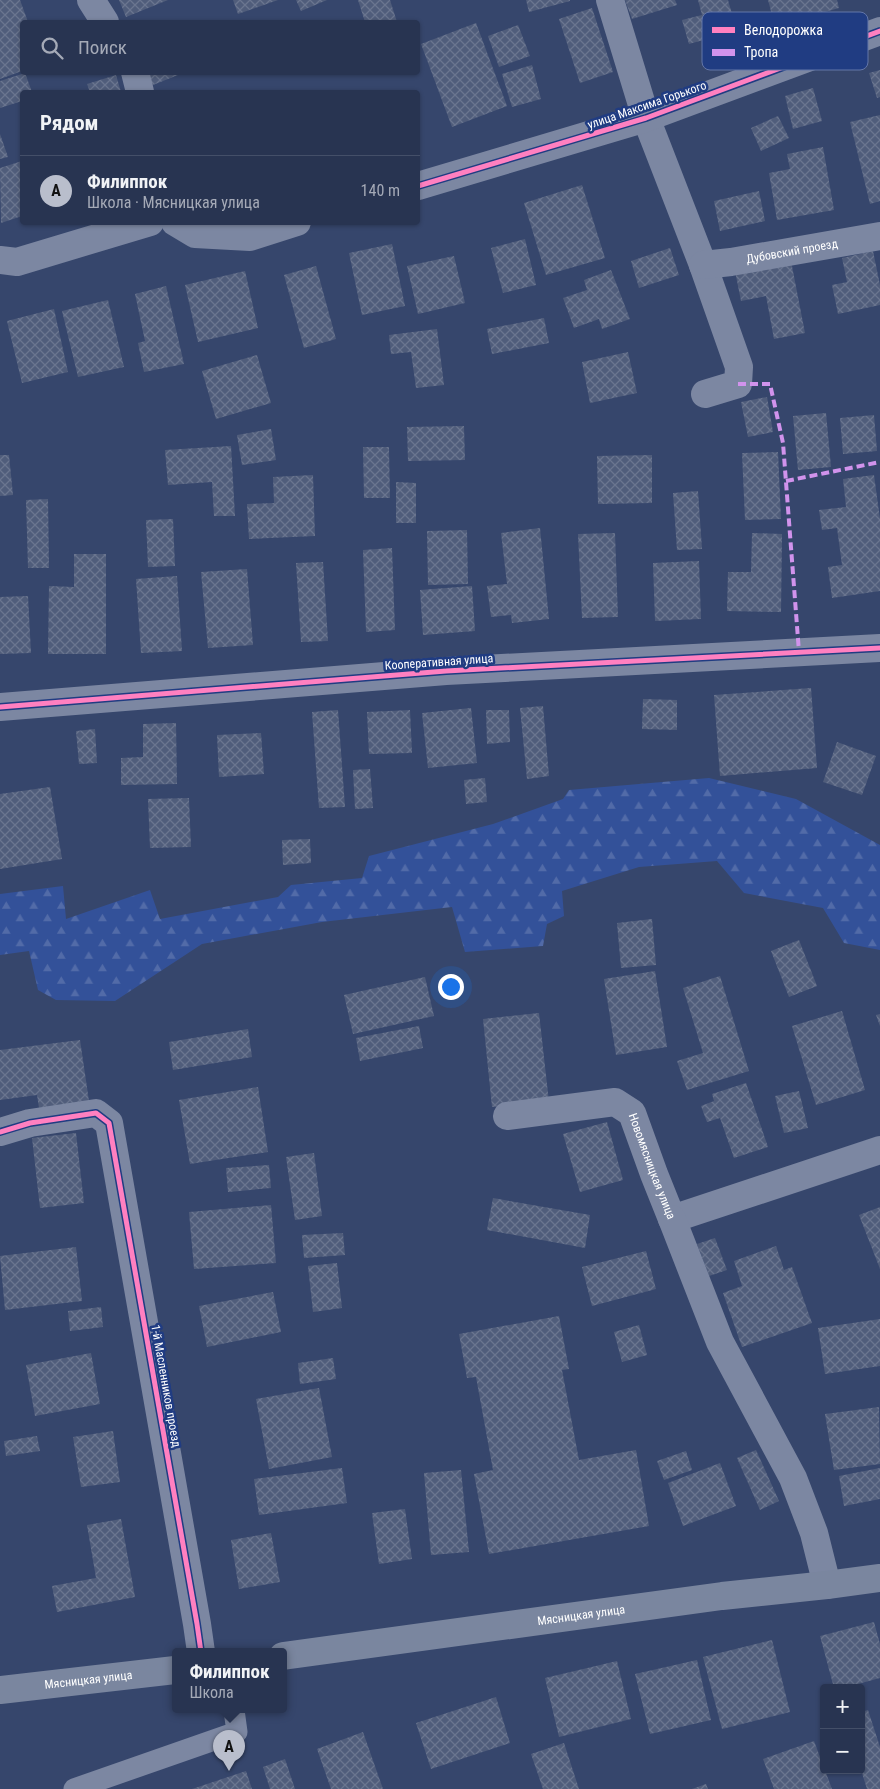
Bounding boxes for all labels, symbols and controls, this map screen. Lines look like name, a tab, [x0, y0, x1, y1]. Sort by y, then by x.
legend	[702, 12, 868, 70]
search box	[20, 20, 420, 75]
text: Велодорожка	[744, 22, 823, 38]
icon: search	[38, 34, 66, 62]
text: Поиск	[78, 36, 127, 59]
text: Тропа	[744, 44, 778, 60]
street label: улица Максима Горького	[586, 78, 708, 132]
text: Рядом	[40, 111, 99, 135]
text: Филиппок	[87, 170, 167, 193]
text: A	[51, 181, 61, 200]
text: 140 m	[361, 181, 400, 200]
text: Школа · Мясницкая улица	[87, 193, 260, 212]
street label: Дубовский проезд	[745, 236, 839, 266]
street label: Кооперативная улица	[384, 651, 494, 673]
your location	[438, 974, 464, 1000]
street label: Новомясницкая улица	[626, 1111, 678, 1222]
street label: 1-й Масленников проезд	[148, 1324, 184, 1449]
street label: Мясницкая улица	[537, 1602, 626, 1628]
popup	[172, 1648, 287, 1713]
text: Филиппок	[189, 1660, 270, 1683]
street label: Мясницкая улица	[44, 1668, 133, 1692]
text: Школа	[189, 1683, 234, 1702]
map controls	[820, 1684, 865, 1774]
button: +	[820, 1684, 865, 1729]
button: −	[820, 1729, 865, 1774]
pin: A	[213, 1730, 245, 1771]

